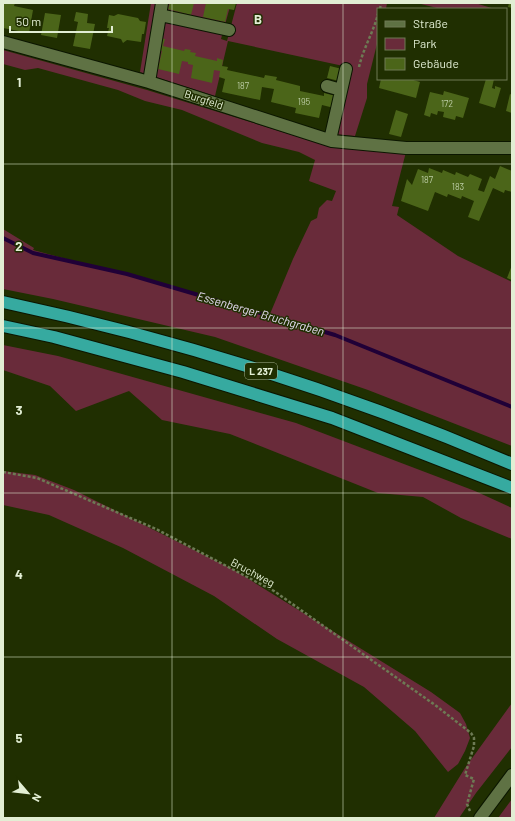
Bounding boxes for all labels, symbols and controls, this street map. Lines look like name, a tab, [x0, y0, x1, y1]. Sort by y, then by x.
scale bar	[10, 8, 112, 34]
legend	[377, 8, 507, 80]
text: B	[254, 11, 262, 27]
text: 50 m	[16, 14, 41, 28]
text: Straße	[413, 16, 448, 30]
text: Park	[413, 36, 437, 50]
text: Gebäude	[413, 56, 459, 70]
text: 1	[17, 74, 21, 90]
house number: 187	[237, 80, 250, 91]
street label: Burgfeld	[183, 87, 225, 111]
house number: 195	[298, 96, 311, 107]
house number: 172	[441, 98, 453, 109]
house number: 187	[421, 174, 434, 185]
house number: 183	[452, 181, 465, 192]
text: 2	[15, 238, 23, 254]
water label: Essenberger Bruchgraben	[196, 288, 326, 338]
road number: L 237	[245, 363, 277, 379]
text: 3	[15, 402, 23, 418]
street label: Bruchweg	[229, 555, 277, 589]
text: 4	[15, 566, 23, 582]
text: 5	[15, 730, 23, 746]
north arrow	[8, 773, 48, 813]
text: N	[30, 792, 45, 804]

